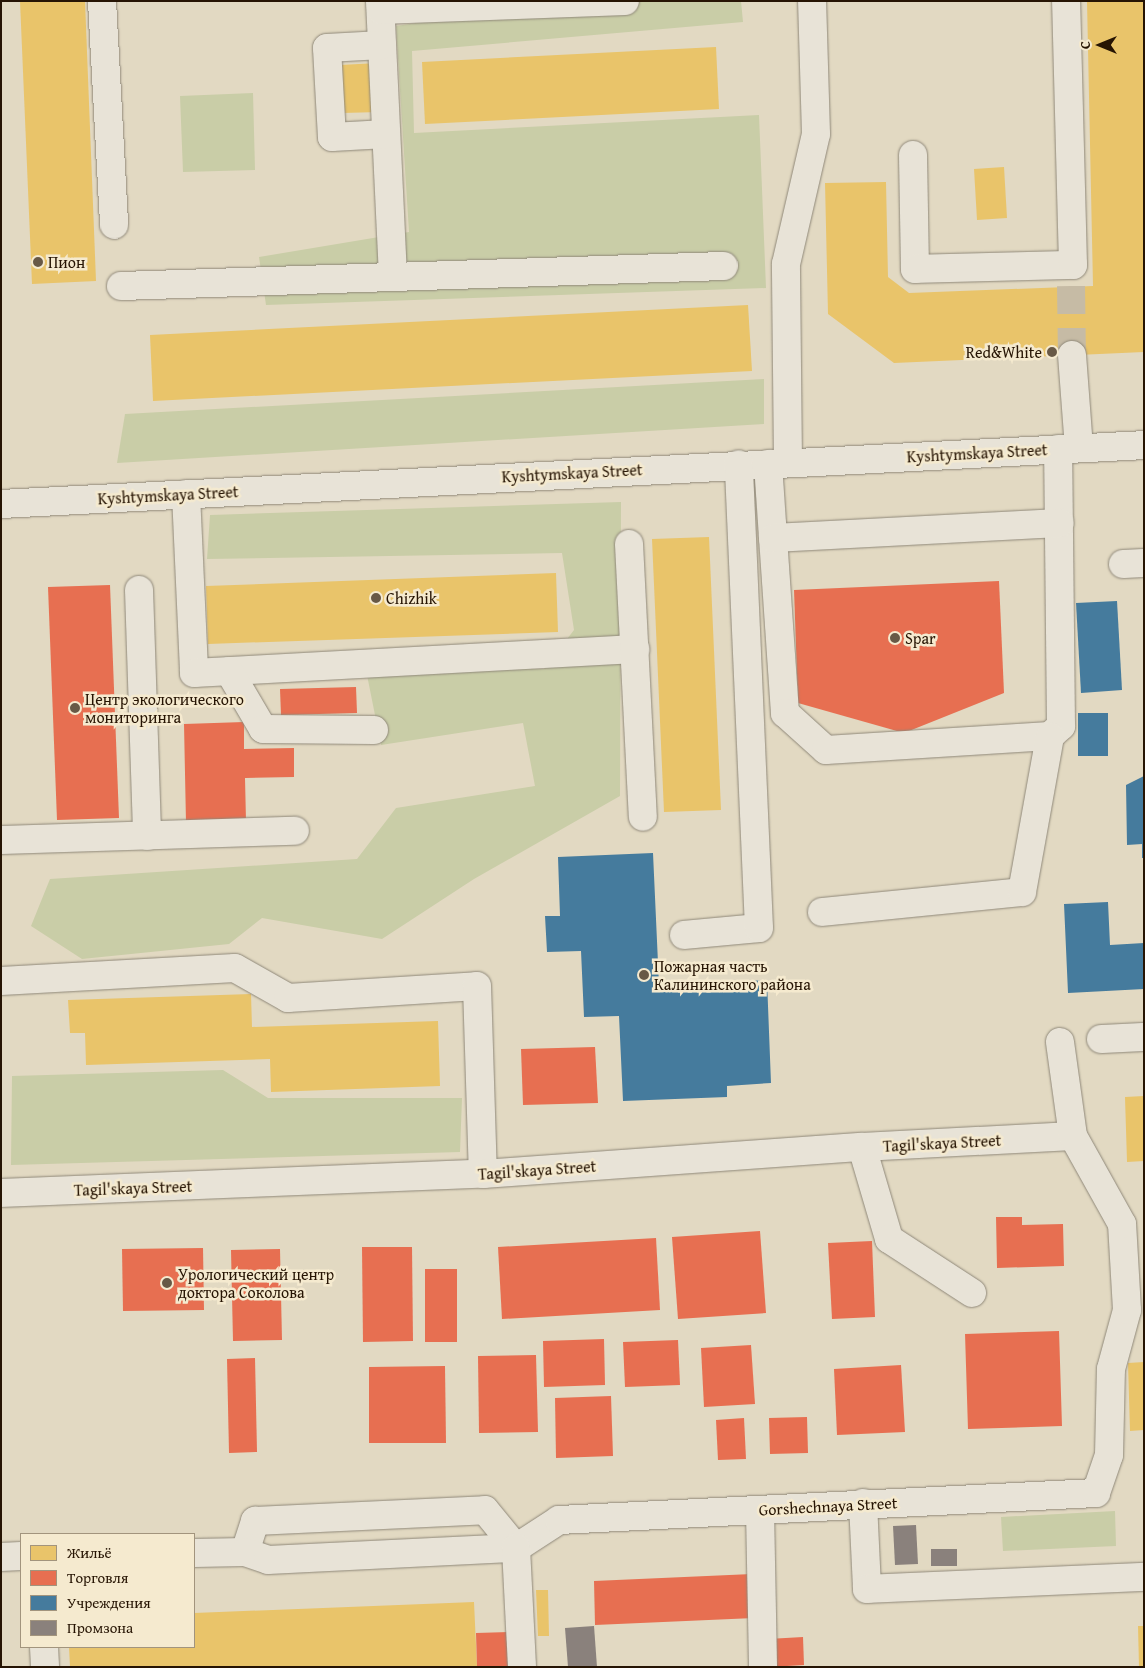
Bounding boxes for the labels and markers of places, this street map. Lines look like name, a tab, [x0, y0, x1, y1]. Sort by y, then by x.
place label: Пион	[48, 252, 85, 272]
marker: Пион	[32, 256, 44, 268]
place label: Red&White	[966, 342, 1042, 362]
marker: Red&White	[1046, 346, 1058, 358]
place label: Chizhik	[386, 588, 437, 608]
marker: Chizhik	[370, 592, 382, 604]
place label: Spar	[905, 628, 936, 648]
marker: Spar	[889, 632, 901, 644]
place label: Центр экологического мониторинга	[85, 689, 244, 727]
marker: Центр экологического мониторинга	[69, 702, 81, 714]
place label: Пожарная часть Калининского района	[654, 956, 811, 994]
marker: Пожарная часть Калининского района	[638, 969, 650, 981]
place label: Урологический центр доктора Соколова	[178, 1264, 334, 1302]
marker: Урологический центр доктора Соколова	[160, 1276, 174, 1290]

